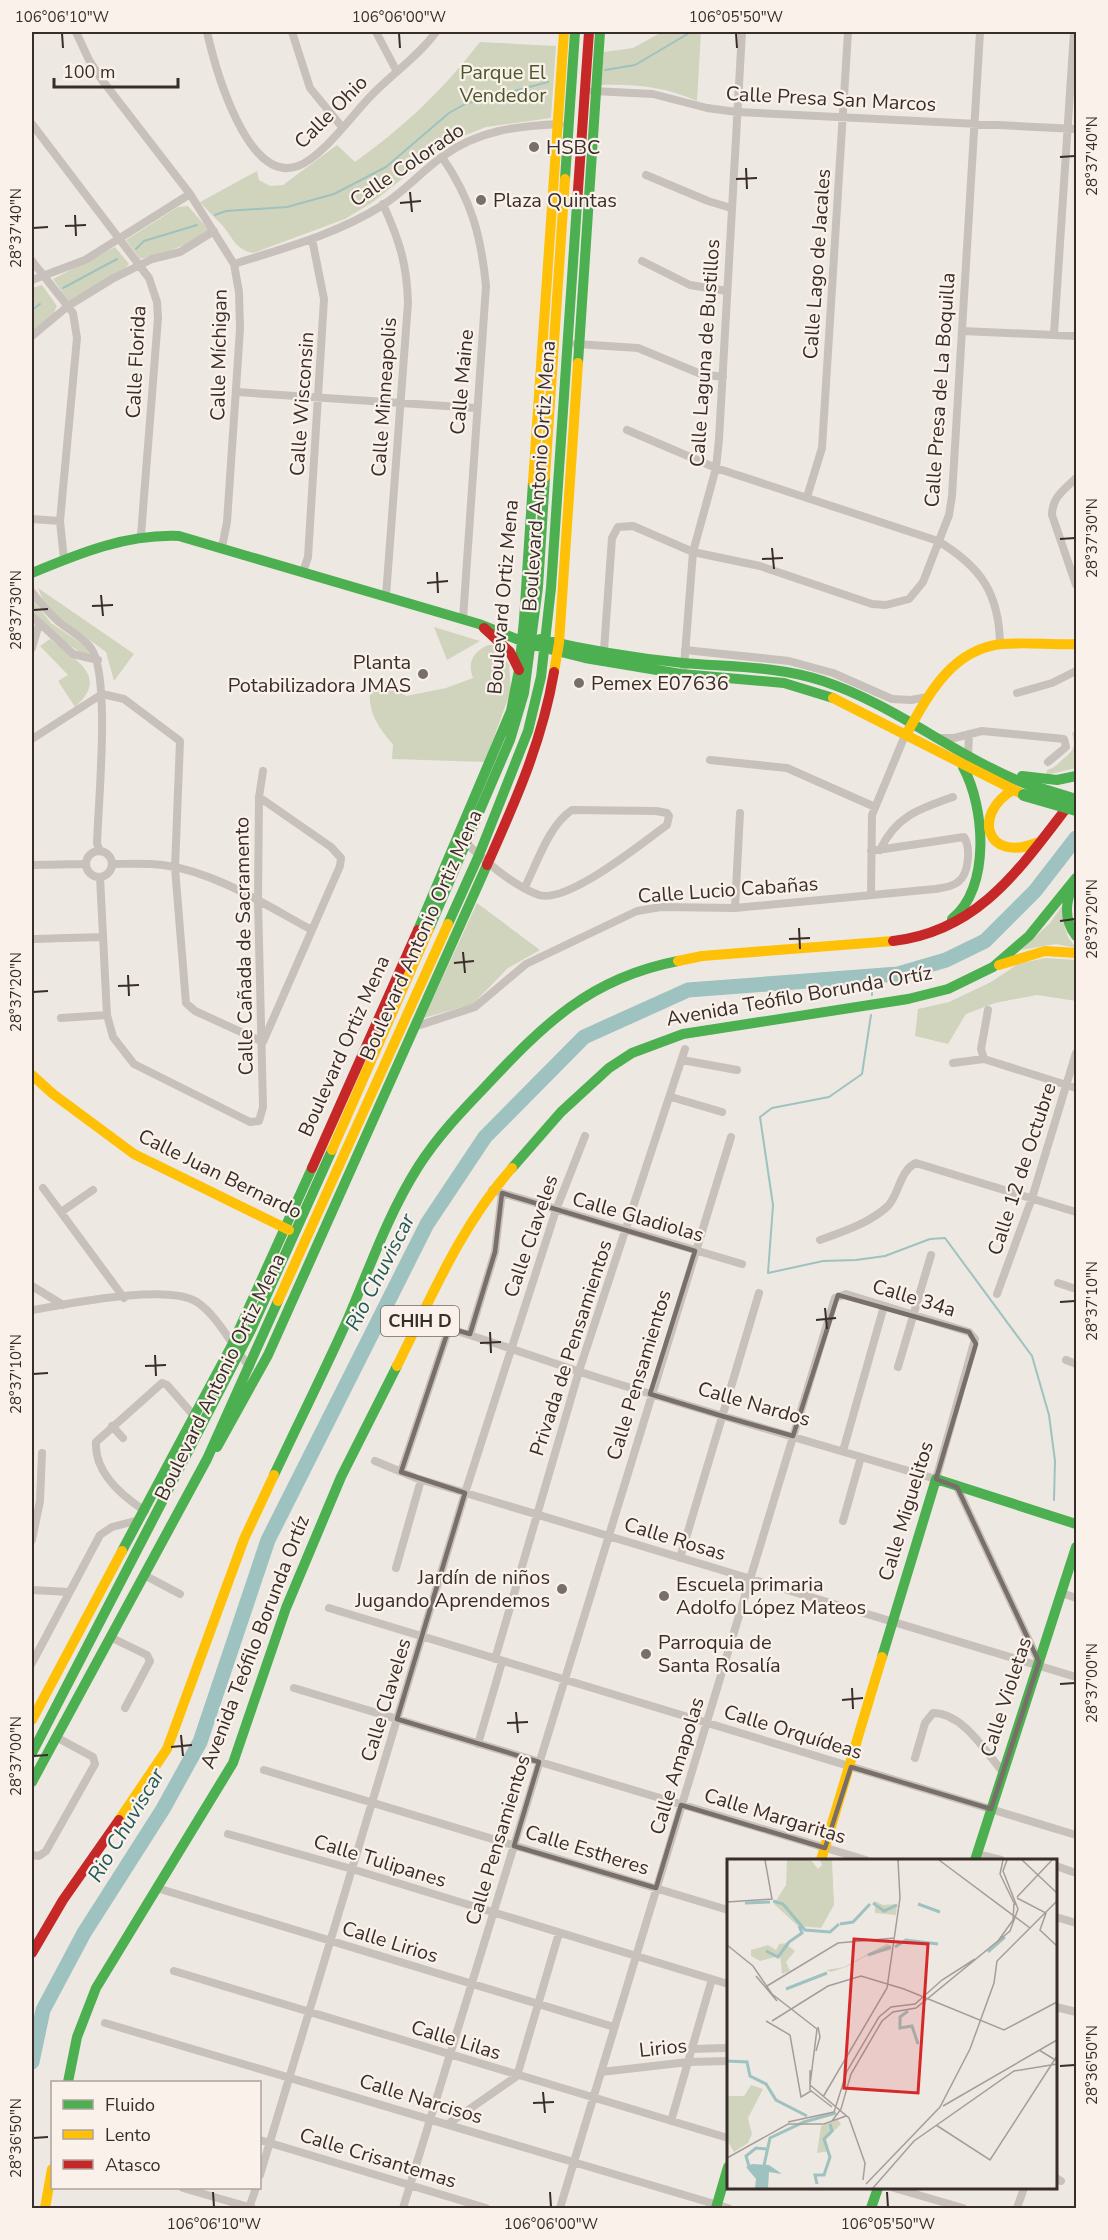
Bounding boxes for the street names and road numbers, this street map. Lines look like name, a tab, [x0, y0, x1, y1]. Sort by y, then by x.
street label: Calle Ohio	[288, 69, 374, 155]
street label: Calle Presa San Marcos	[725, 80, 937, 118]
street label: Calle Colorado	[345, 117, 469, 213]
street label: Calle Lago de Jacales	[797, 168, 837, 360]
street label: Calle Laguna de Bustillos	[684, 238, 726, 468]
street label: Calle Presa de La Boquilla	[918, 272, 962, 508]
street label: Calle Míchigan	[204, 289, 234, 421]
street label: Calle Florida	[120, 305, 152, 419]
street label: Calle Minneapolis	[365, 316, 403, 478]
street label: Calle Maine	[444, 328, 480, 436]
street label: Calle Wisconsin	[283, 331, 321, 477]
street label: Boulevard Antonio Ortiz Mena	[516, 340, 562, 612]
street label: Boulevard Ortiz Mena	[481, 498, 525, 696]
street label: Boulevard Antonio Ortiz Mena	[353, 805, 489, 1065]
street label: Calle Cañada de Sacramento	[228, 816, 260, 1076]
street label: Calle Lucio Cabañas	[637, 870, 819, 910]
street label: Boulevard Ortiz Mena	[292, 951, 396, 1141]
street label: Avenida Teófilo Borunda Ortíz	[664, 959, 934, 1033]
street label: Calle 12 de Octubre	[981, 1079, 1063, 1259]
street label: Calle Juan Bernardo	[134, 1123, 306, 1225]
street label: Calle Claveles	[497, 1171, 565, 1301]
street label: Calle Gladiolas	[569, 1185, 707, 1249]
street label: Privada de Pensamientos	[523, 1237, 619, 1459]
street label: Boulevard Antonio Ortiz Mena	[148, 1249, 292, 1505]
street label: Calle 34a	[869, 1273, 959, 1323]
street label: Calle Pensamientos	[600, 1286, 678, 1464]
road number: CHIH D	[381, 1306, 459, 1336]
street label: Calle Nardos	[694, 1375, 814, 1433]
street label: Calle Miguelitos	[872, 1438, 940, 1584]
street label: Avenida Teófilo Borunda Ortíz	[194, 1511, 316, 1773]
street label: Calle Rosas	[621, 1511, 729, 1567]
street label: Calle Violetas	[974, 1634, 1038, 1760]
street label: Calle Claveles	[354, 1635, 418, 1765]
street label: Calle Amapolas	[643, 1694, 711, 1838]
street label: Calle Orquídeas	[720, 1698, 866, 1766]
street label: Calle Pensamientos	[459, 1751, 537, 1929]
street label: Calle Margaritas	[701, 1782, 849, 1850]
street label: Calle Estheres	[522, 1818, 652, 1882]
street label: Calle Tulipanes	[310, 1828, 450, 1894]
street label: Calle Lirios	[339, 1915, 441, 1969]
street label: Calle Lilas	[408, 2014, 504, 2066]
street label: Lirios	[638, 2032, 688, 2064]
street label: Calle Narcisos	[356, 2067, 486, 2131]
street label: Calle Crisantemas	[296, 2121, 460, 2195]

